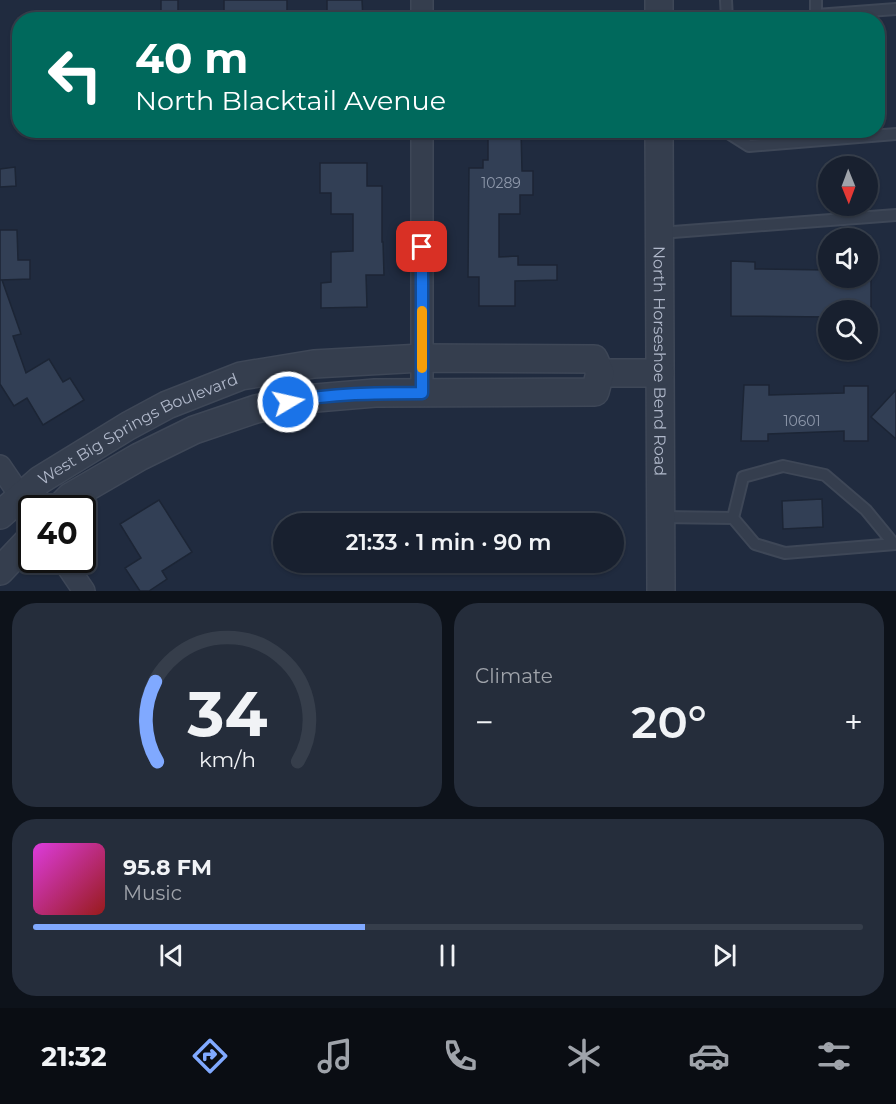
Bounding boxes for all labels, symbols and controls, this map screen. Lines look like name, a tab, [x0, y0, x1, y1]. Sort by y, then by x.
text: 40 m	[135, 32, 248, 84]
icon: left	[36, 36, 114, 114]
text: North Blacktail Avenue	[135, 84, 446, 117]
north arrow	[818, 156, 878, 216]
map controls	[818, 156, 878, 360]
house number: 10289	[481, 174, 521, 192]
pin	[396, 221, 447, 272]
button: sound	[818, 228, 878, 288]
icon: arrive	[405, 230, 438, 263]
street label: North Horseshoe Bend Road	[650, 246, 670, 476]
button: search	[818, 300, 878, 360]
street label: West Big Springs Boulevard	[35, 369, 240, 489]
position arrow	[256, 370, 320, 434]
house number: 10601	[783, 412, 821, 430]
speed limit sign: 40	[18, 495, 96, 573]
text: 21:33 · 1 min · 90 m	[346, 529, 551, 556]
text: Climate	[475, 664, 553, 688]
text: 34	[186, 676, 267, 752]
text: 20°	[631, 694, 707, 749]
text: −	[475, 702, 494, 742]
text: +	[844, 702, 863, 742]
text: km/h	[198, 746, 256, 772]
text: 95.8 FM	[123, 854, 212, 881]
text: Music	[123, 881, 182, 905]
icon: previous	[155, 939, 188, 972]
icon: pause	[431, 939, 464, 972]
icon: next	[708, 939, 741, 972]
icon: directions	[189, 1035, 231, 1077]
icon: music	[314, 1035, 356, 1077]
icon: phone	[439, 1035, 481, 1077]
icon: climate	[563, 1035, 605, 1077]
icon: car	[688, 1035, 730, 1077]
icon: filters	[813, 1035, 855, 1077]
text: 21:32	[41, 1040, 107, 1073]

